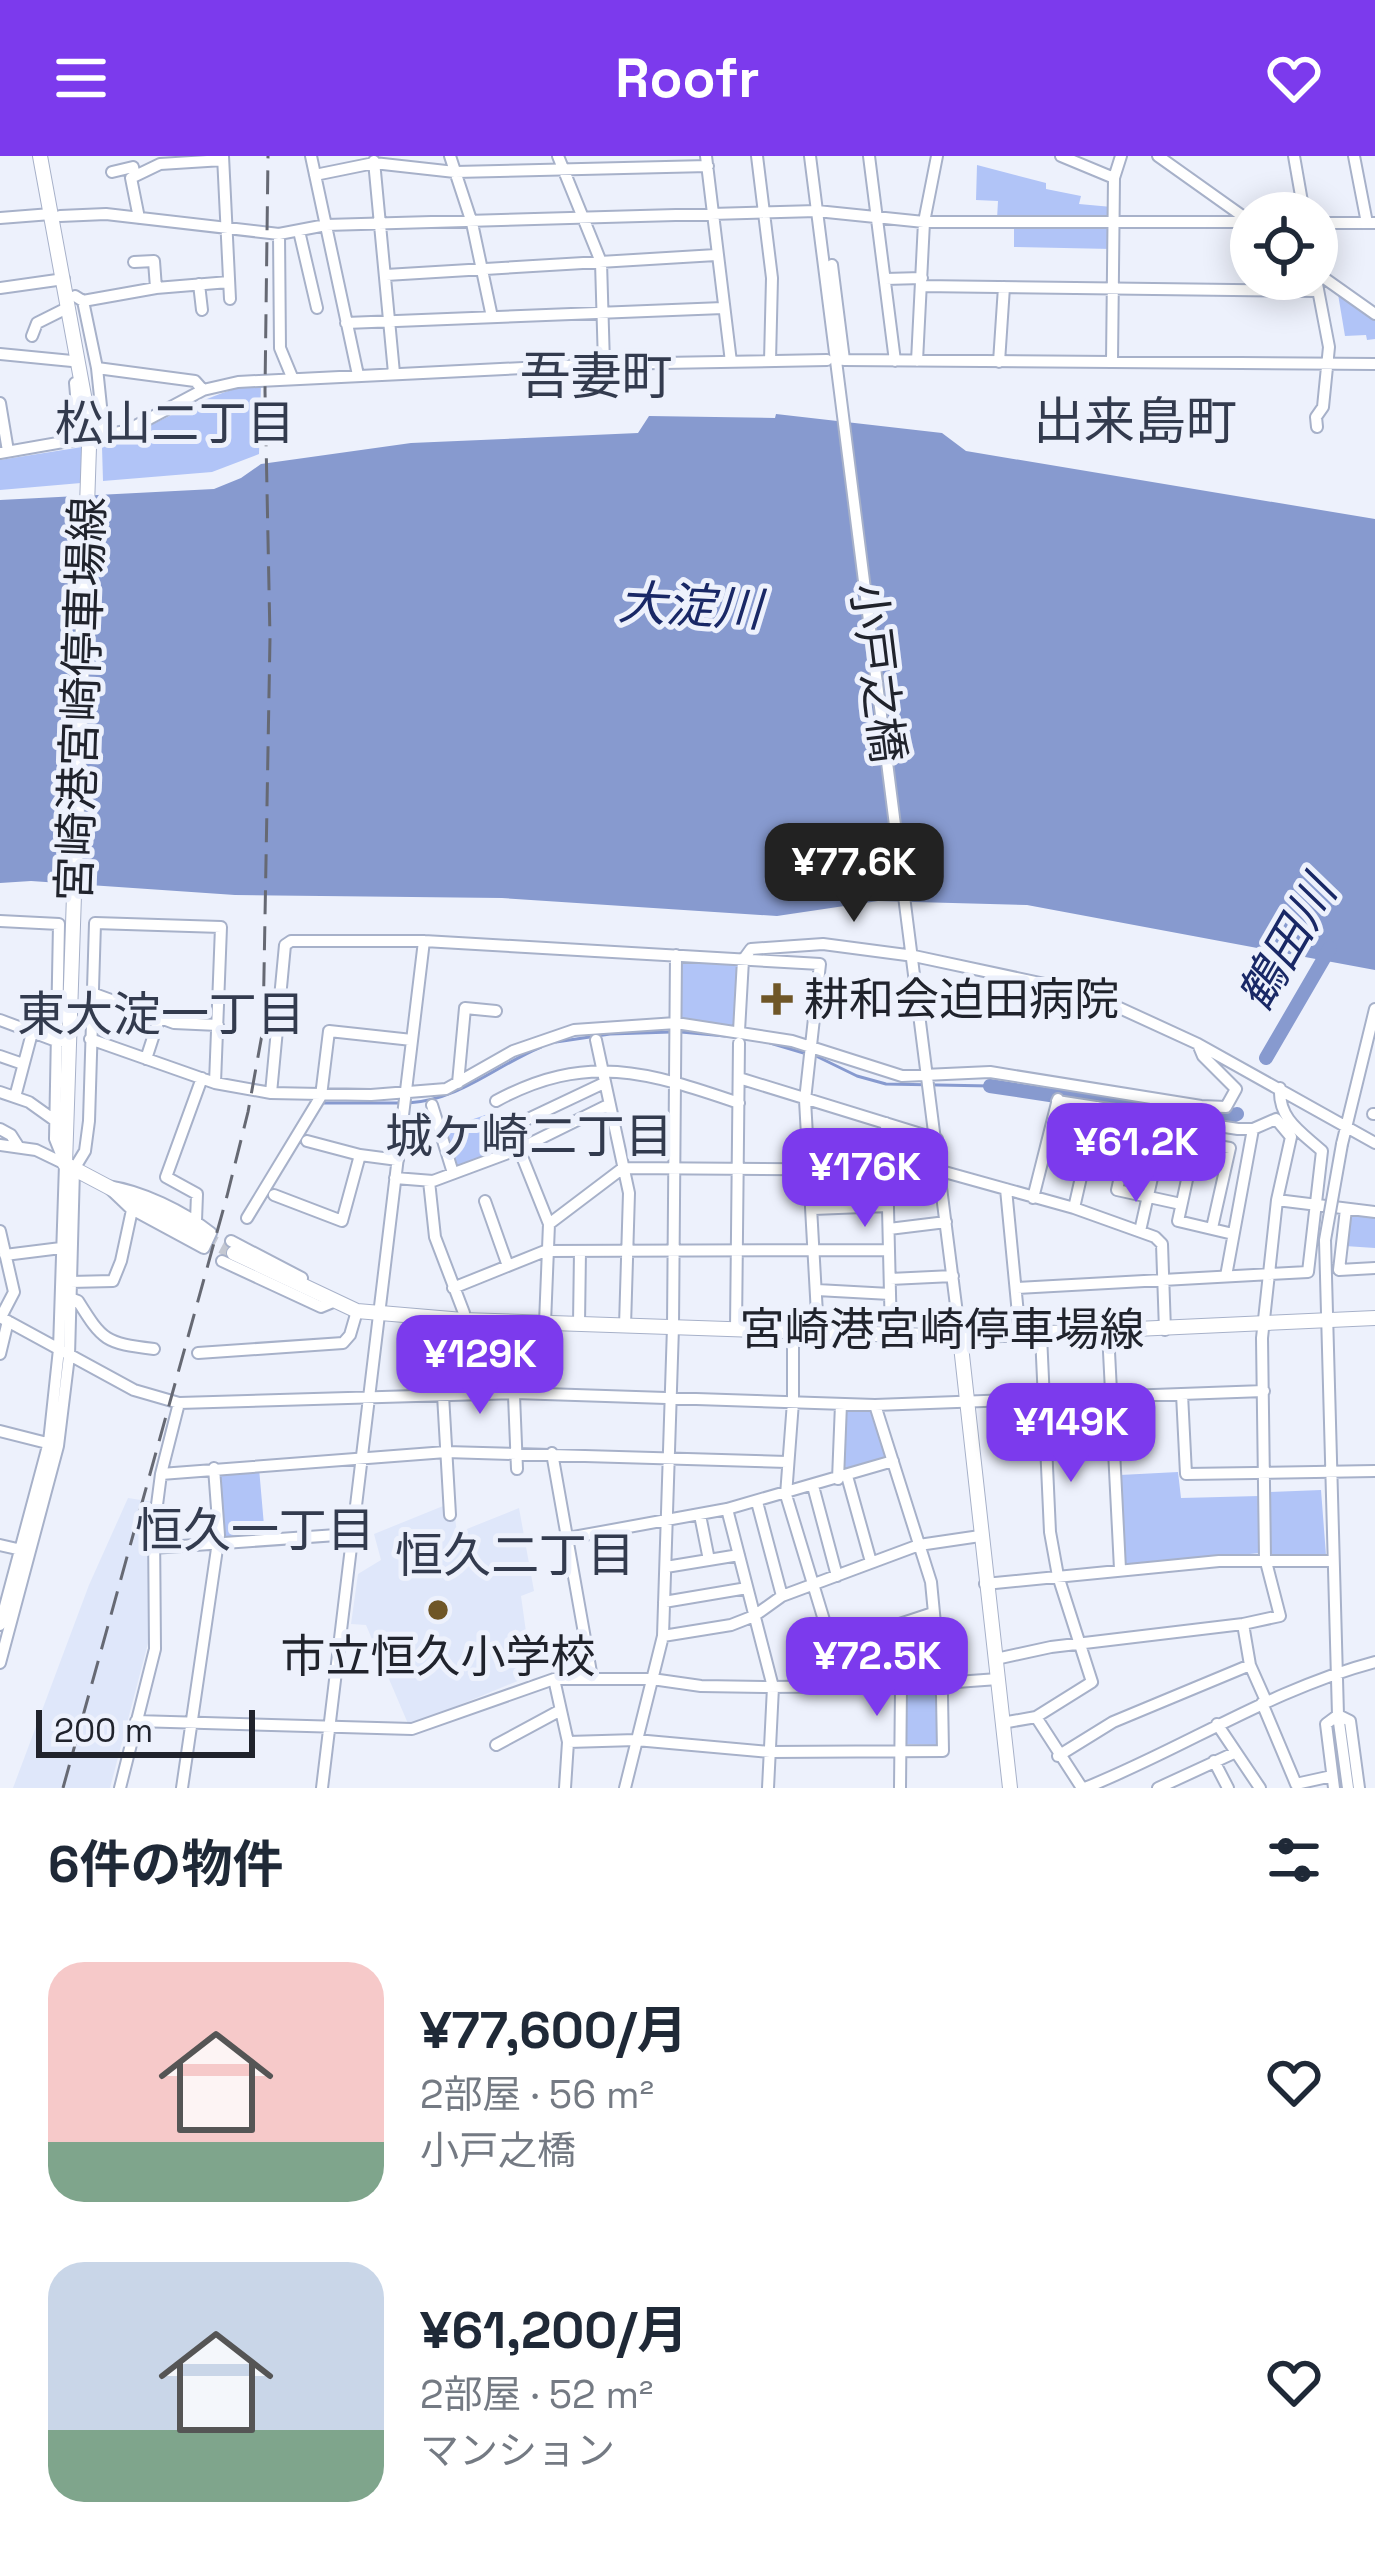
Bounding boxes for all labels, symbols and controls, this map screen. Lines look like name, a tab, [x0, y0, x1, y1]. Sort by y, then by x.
text: Roofr	[615, 44, 760, 113]
icon: menu	[48, 45, 114, 111]
icon: heart	[1261, 45, 1327, 111]
map controls	[1230, 192, 1338, 300]
button: locate	[1230, 192, 1338, 300]
district label: 吾妻町	[519, 344, 673, 409]
district label: 出来島町	[1033, 389, 1237, 454]
district label: 松山二丁目	[55, 393, 295, 454]
street label: 宮崎港宮崎停車場線	[45, 496, 117, 902]
water label: 大淀川	[616, 572, 768, 640]
street label: 小戸之橋	[839, 580, 917, 766]
pin: ¥77.6K	[756, 823, 952, 925]
text: ¥77.6K	[792, 837, 916, 886]
water label: 鶴田川	[1225, 862, 1352, 1022]
place label: 耕和会迫田病院	[804, 971, 1119, 1028]
marker: 耕和会迫田病院	[761, 983, 793, 1015]
district label: 東大淀一丁目	[17, 984, 305, 1045]
pin: ¥61.2K	[1038, 1103, 1234, 1205]
district label: 城ケ崎二丁目	[385, 1106, 673, 1167]
text: ¥61.2K	[1074, 1117, 1198, 1166]
pin: ¥176K	[781, 1128, 949, 1230]
text: ¥176K	[809, 1142, 921, 1191]
street label: 宮崎港宮崎停車場線	[739, 1301, 1145, 1358]
pin: ¥129K	[396, 1315, 564, 1417]
text: ¥129K	[423, 1329, 537, 1378]
pin: ¥149K	[987, 1383, 1155, 1485]
text: ¥149K	[1013, 1397, 1129, 1446]
district label: 恒久一丁目	[135, 1500, 375, 1561]
district label: 恒久二丁目	[395, 1525, 635, 1586]
marker: 市立恒久小学校	[425, 1597, 451, 1623]
pin: ¥72.5K	[779, 1617, 975, 1719]
place label: 市立恒久小学校	[280, 1628, 596, 1685]
text: ¥72.5K	[813, 1631, 941, 1680]
scale bar	[36, 1704, 255, 1757]
text: 200 m	[54, 1710, 153, 1752]
icon: filters	[1261, 1827, 1327, 1893]
text: 6件の物件	[48, 1832, 284, 1897]
text: ¥77,600/月	[420, 1998, 688, 2063]
icon: home	[144, 2010, 288, 2154]
icon: heart	[1261, 2049, 1327, 2115]
text: 2部屋 · 56 m²	[420, 2070, 654, 2119]
text: 小戸之橋	[420, 2126, 576, 2175]
text: ¥61,200/月	[420, 2298, 688, 2363]
icon: home	[144, 2310, 288, 2454]
icon: heart	[1261, 2349, 1327, 2415]
text: 2部屋 · 52 m²	[420, 2370, 653, 2419]
text: マンション	[420, 2426, 615, 2475]

